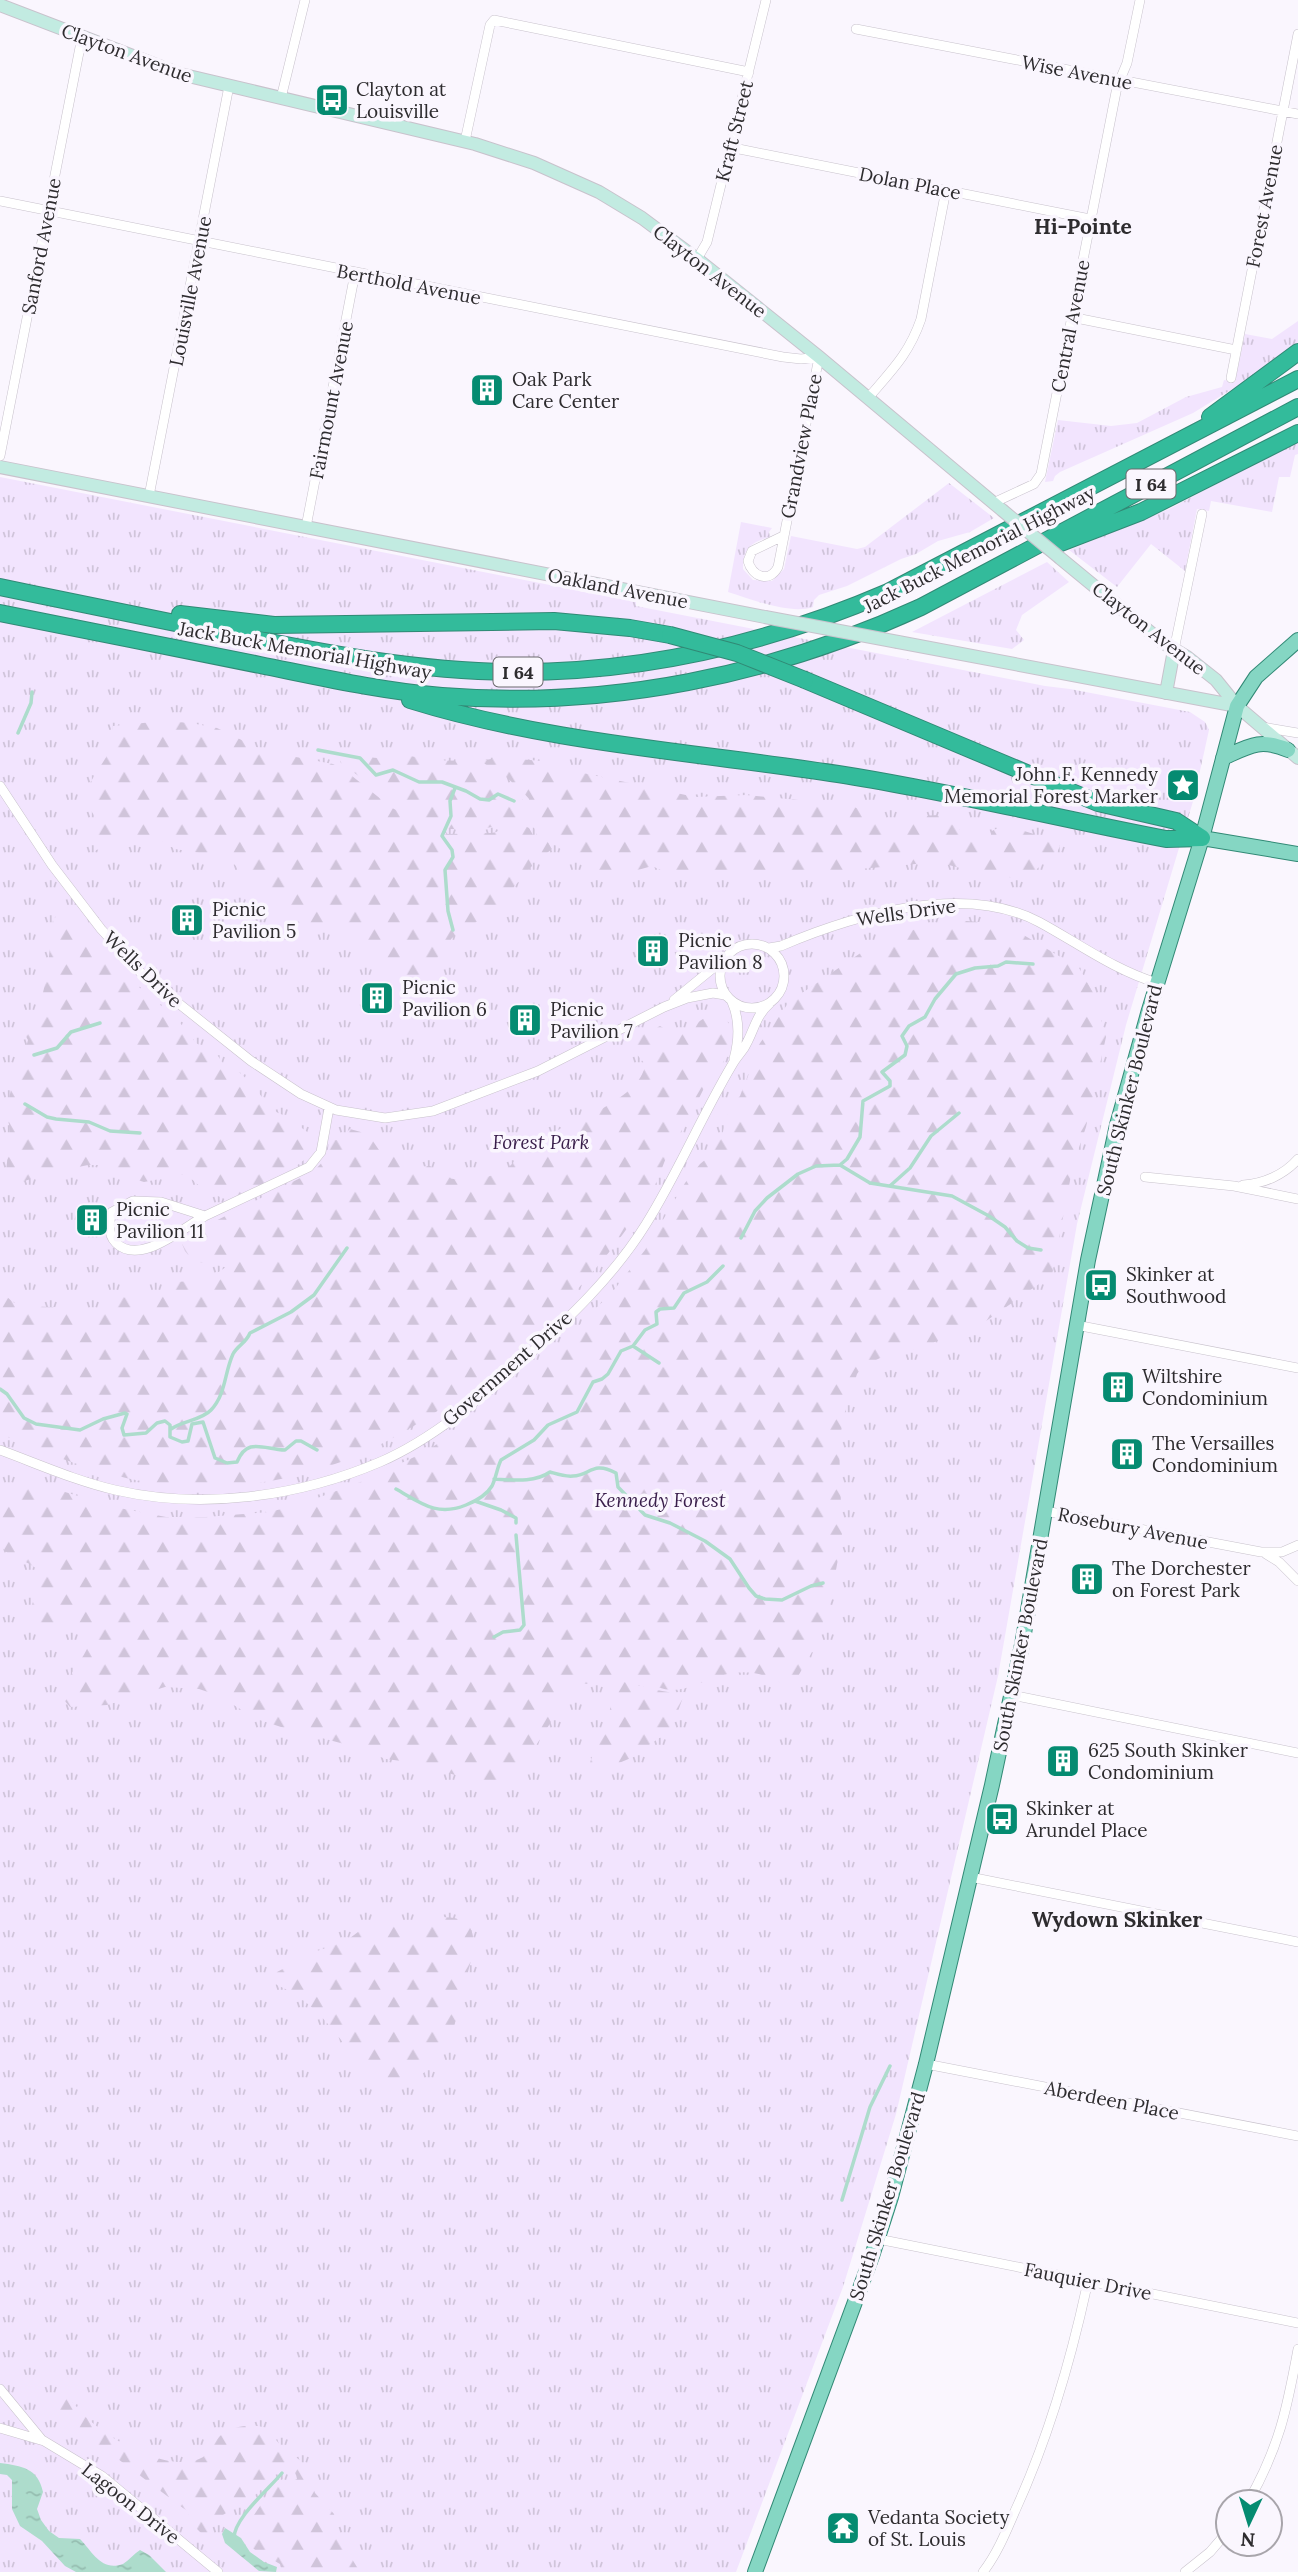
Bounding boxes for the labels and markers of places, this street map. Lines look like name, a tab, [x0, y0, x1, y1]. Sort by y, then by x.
place label: Clayton at Louisville	[356, 77, 447, 123]
bus stop icon: Clayton at Louisville	[313, 81, 351, 119]
place label: Oak Park Care Center	[512, 367, 620, 413]
building icon: Oak Park Care Center	[468, 371, 506, 409]
place label: John F. Kennedy Memorial Forest Marker	[944, 762, 1159, 808]
place icon: John F. Kennedy Memorial Forest Marker	[1164, 766, 1202, 804]
place label: Picnic Pavilion 5	[212, 897, 296, 943]
building icon: Picnic Pavilion 5	[168, 901, 206, 939]
place label: Picnic Pavilion 8	[678, 928, 763, 974]
building icon: Picnic Pavilion 8	[634, 932, 672, 970]
place label: Picnic Pavilion 6	[402, 975, 487, 1021]
building icon: Picnic Pavilion 6	[358, 979, 396, 1017]
place label: Picnic Pavilion 7	[550, 997, 633, 1043]
building icon: Picnic Pavilion 7	[506, 1001, 544, 1039]
place label: Picnic Pavilion 11	[116, 1197, 204, 1243]
building icon: Picnic Pavilion 11	[73, 1201, 111, 1239]
place label: Skinker at Southwood	[1126, 1262, 1226, 1308]
bus stop icon: Skinker at Southwood	[1082, 1266, 1120, 1304]
place label: Wiltshire Condominium	[1142, 1364, 1268, 1410]
building icon: Wiltshire Condominium	[1099, 1368, 1137, 1406]
place label: The Versailles Condominium	[1152, 1431, 1278, 1477]
building icon: The Versailles Condominium	[1108, 1435, 1146, 1473]
place label: The Dorchester on Forest Park	[1112, 1556, 1251, 1602]
building icon: The Dorchester on Forest Park	[1068, 1560, 1106, 1598]
place label: 625 South Skinker Condominium	[1088, 1738, 1249, 1784]
building icon: 625 South Skinker Condominium	[1044, 1742, 1082, 1780]
place label: Skinker at Arundel Place	[1025, 1796, 1148, 1842]
bus stop icon: Skinker at Arundel Place	[983, 1800, 1021, 1838]
place label: Vedanta Society of St. Louis	[867, 2505, 1009, 2551]
temple icon: Vedanta Society of St. Louis	[824, 2509, 862, 2547]

